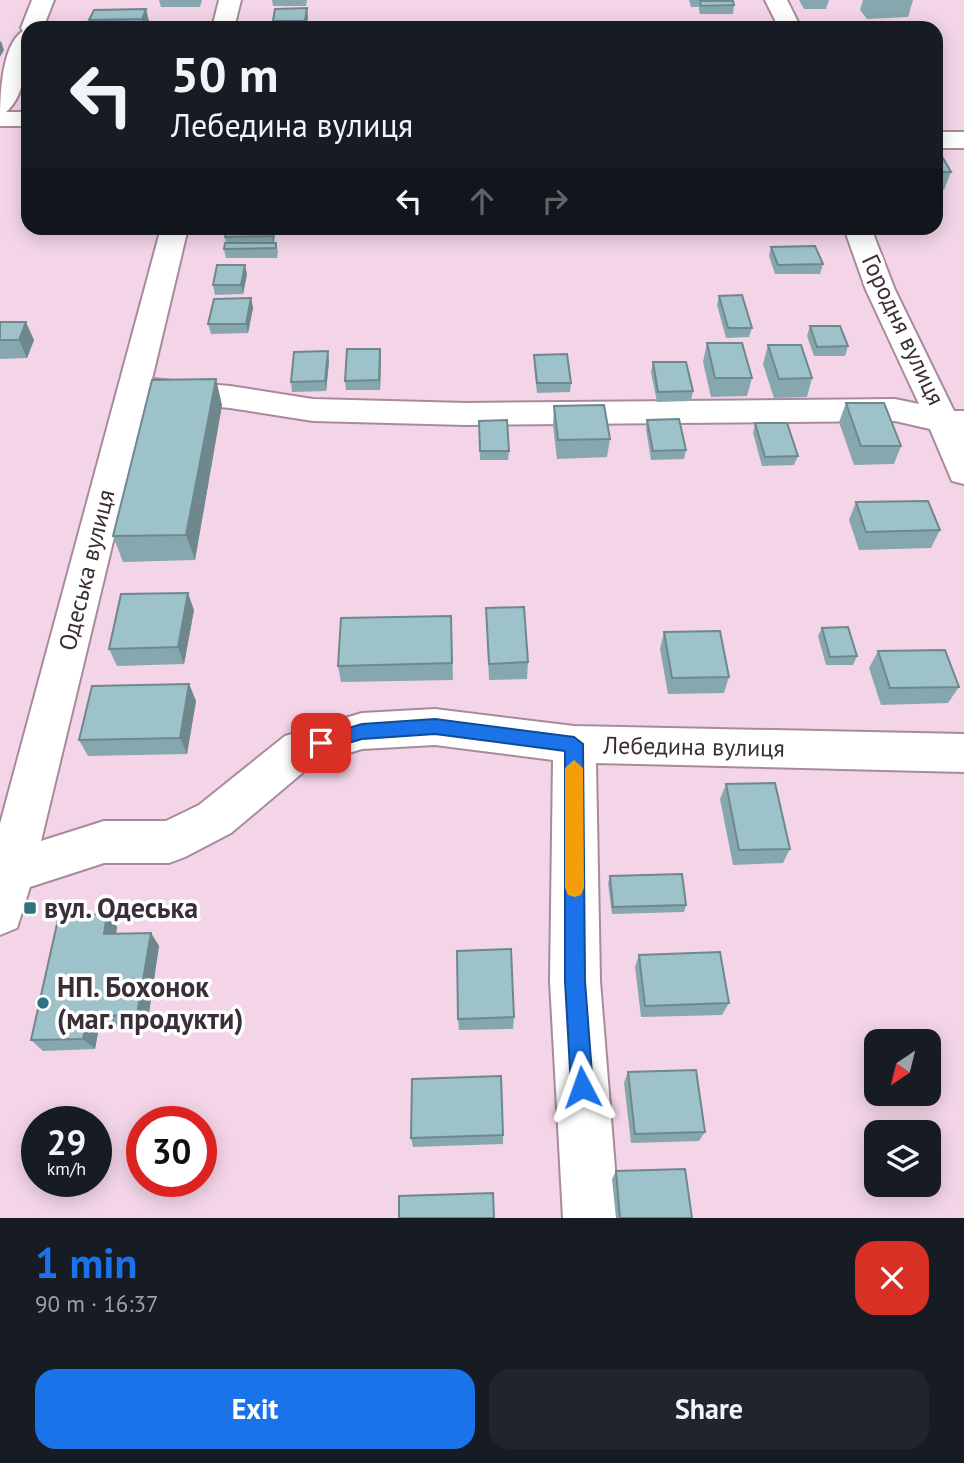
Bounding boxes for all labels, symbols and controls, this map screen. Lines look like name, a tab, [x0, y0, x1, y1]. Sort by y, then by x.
text: 50 m	[171, 42, 278, 106]
icon: left	[56, 49, 147, 140]
text: Лебедина вулиця	[171, 104, 413, 146]
icon: left	[390, 182, 428, 220]
icon: ahead	[463, 182, 501, 220]
icon: right	[536, 182, 574, 220]
street label: Городня вулиця	[855, 249, 952, 410]
street label: Одеська вулиця	[52, 486, 121, 654]
pin	[291, 713, 351, 773]
icon: arrive	[302, 724, 340, 762]
street label: Лебедина вулиця	[602, 729, 785, 764]
place label: вул. Одеська	[44, 889, 198, 926]
marker: вул. Одеська	[22, 900, 38, 916]
place label: НП. Бохонок (маг. продукти)	[57, 968, 243, 1037]
marker: НП. Бохонок (маг. продукти)	[35, 995, 51, 1011]
north arrow	[864, 1029, 942, 1106]
map controls	[864, 1029, 941, 1197]
position arrow	[545, 1050, 619, 1124]
speed limit sign: 30	[126, 1106, 217, 1197]
text: 29	[47, 1119, 86, 1165]
button: layers	[864, 1120, 941, 1197]
text: km/h	[47, 1157, 86, 1180]
text: 1 min	[35, 1235, 137, 1290]
button: close	[855, 1241, 929, 1315]
text: 90 m · 16:37	[35, 1289, 159, 1318]
button: Exit	[35, 1369, 475, 1449]
button: Share	[489, 1369, 929, 1449]

